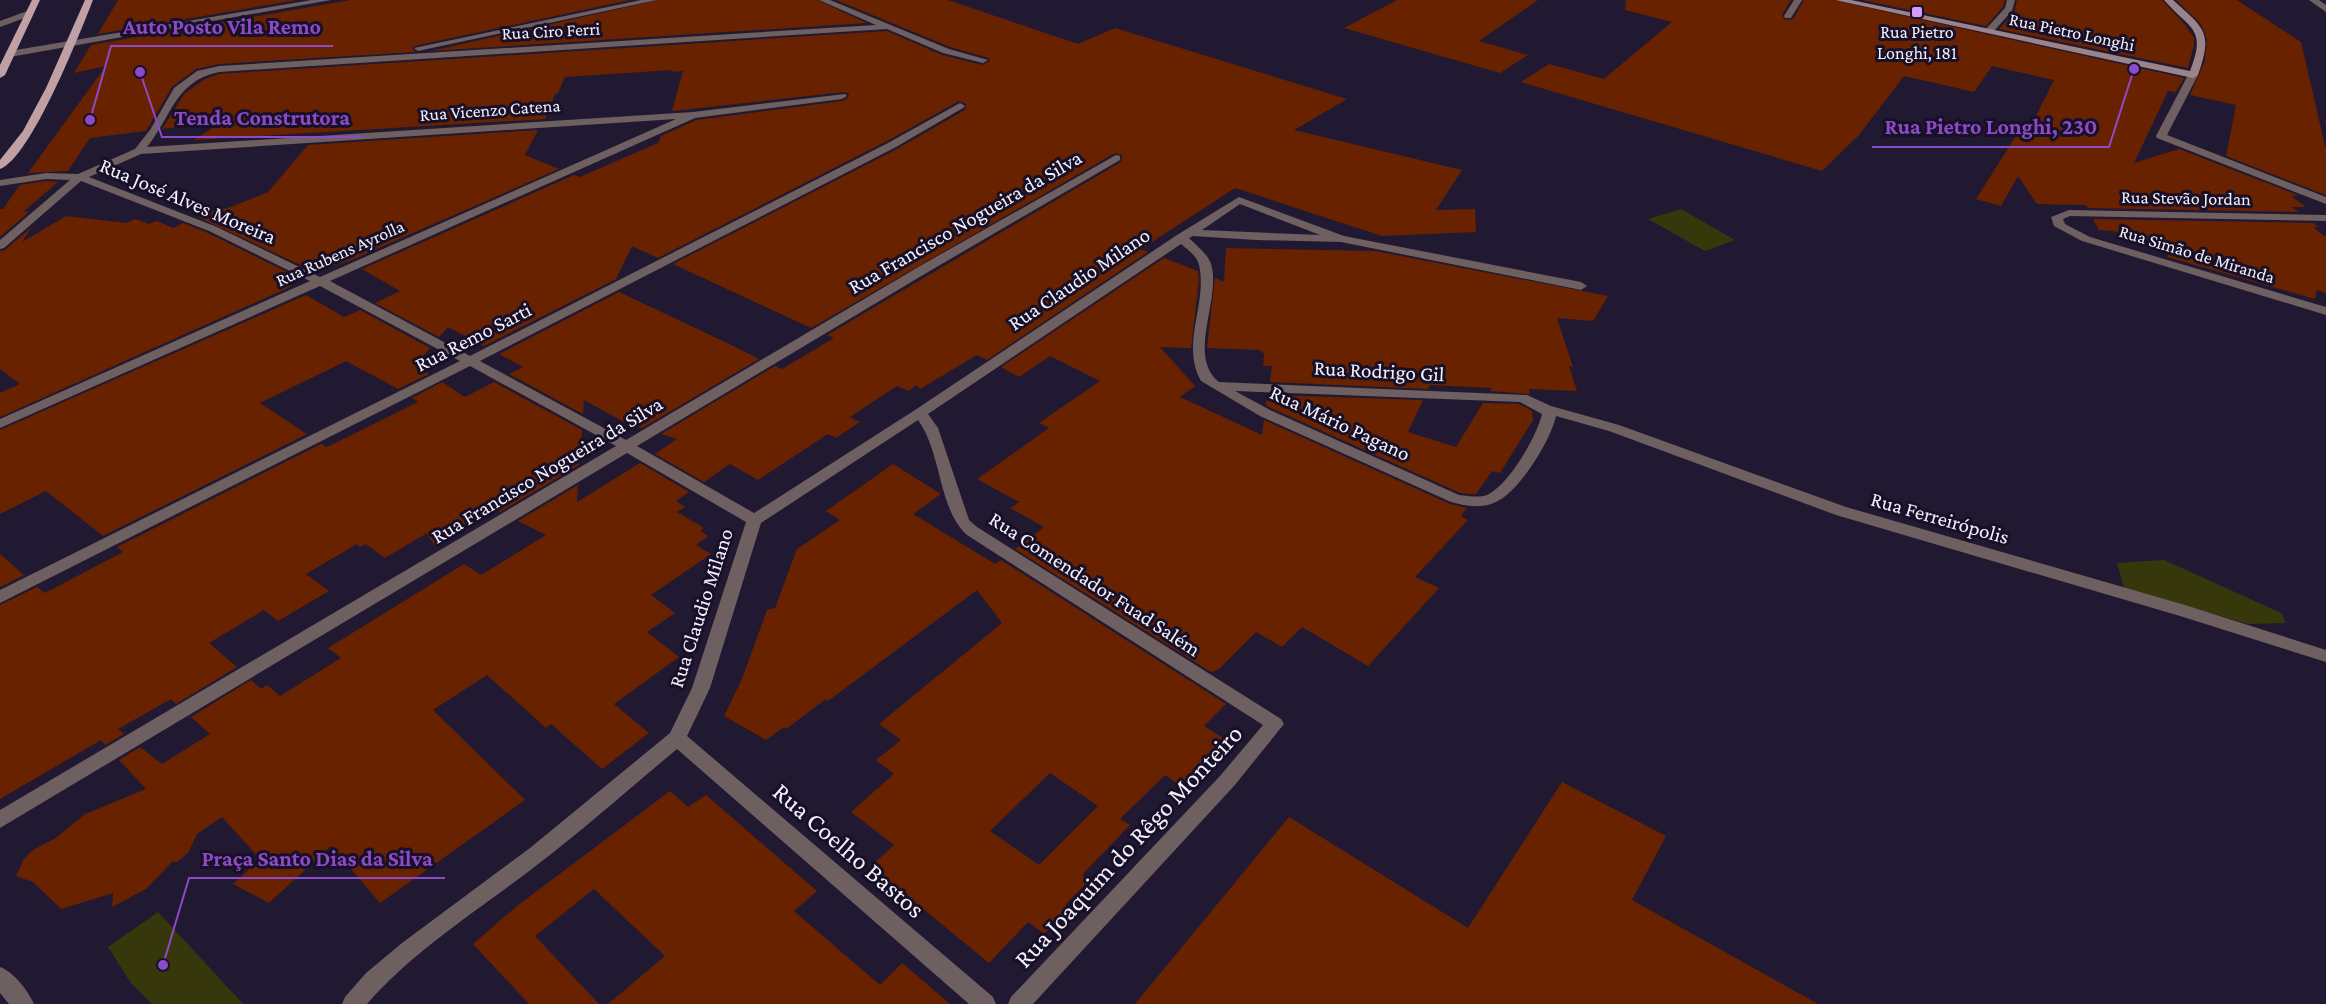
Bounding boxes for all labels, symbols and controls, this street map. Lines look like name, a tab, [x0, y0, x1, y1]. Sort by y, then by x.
marker: Rua Pietro Longhi, 181	[1910, 5, 1924, 19]
callout: Auto Posto Vila Remo	[111, 6, 333, 46]
street label: Rua Pietro Longhi	[2008, 9, 2137, 55]
text: Auto Posto Vila Remo	[122, 14, 321, 39]
street label: Rua Ciro Ferri	[501, 18, 601, 44]
place label: Rua Pietro Longhi, 181	[1877, 22, 1957, 63]
street label: Rua Vicenzo Catena	[419, 95, 561, 125]
callout: Tenda Construtora	[162, 97, 362, 137]
text: Tenda Construtora	[174, 105, 350, 130]
callout: Rua Pietro Longhi, 230	[1872, 107, 2109, 147]
text: Rua Pietro Longhi, 230	[1885, 114, 2097, 139]
street label: Rua Francisco Nogueira da Silva	[844, 145, 1086, 299]
street label: Rua José Alves Moreira	[96, 153, 280, 249]
street label: Rua Stevão Jordan	[2121, 187, 2251, 209]
street label: Rua Rubens Ayrolla	[273, 216, 407, 290]
street label: Rua Simão de Miranda	[2117, 221, 2277, 287]
street label: Rua Claudio Milano	[1004, 223, 1154, 335]
street label: Rua Remo Sarti	[411, 297, 536, 377]
street label: Rua Rodrigo Gil	[1313, 356, 1445, 386]
street label: Rua Mário Pagano	[1266, 380, 1414, 466]
street label: Rua Francisco Nogueira da Silva	[427, 391, 667, 549]
street label: Rua Ferreirópolis	[1868, 487, 2012, 549]
street label: Rua Comendador Fuad Salém	[985, 507, 1205, 661]
street label: Rua Claudio Milano	[664, 525, 738, 691]
street label: Rua Joaquim do Rêgo Monteiro	[1008, 719, 1248, 974]
street label: Rua Coelho Bastos	[767, 777, 930, 924]
callout: Praça Santo Dias da Silva	[189, 838, 445, 878]
text: Praça Santo Dias da Silva	[201, 846, 433, 871]

